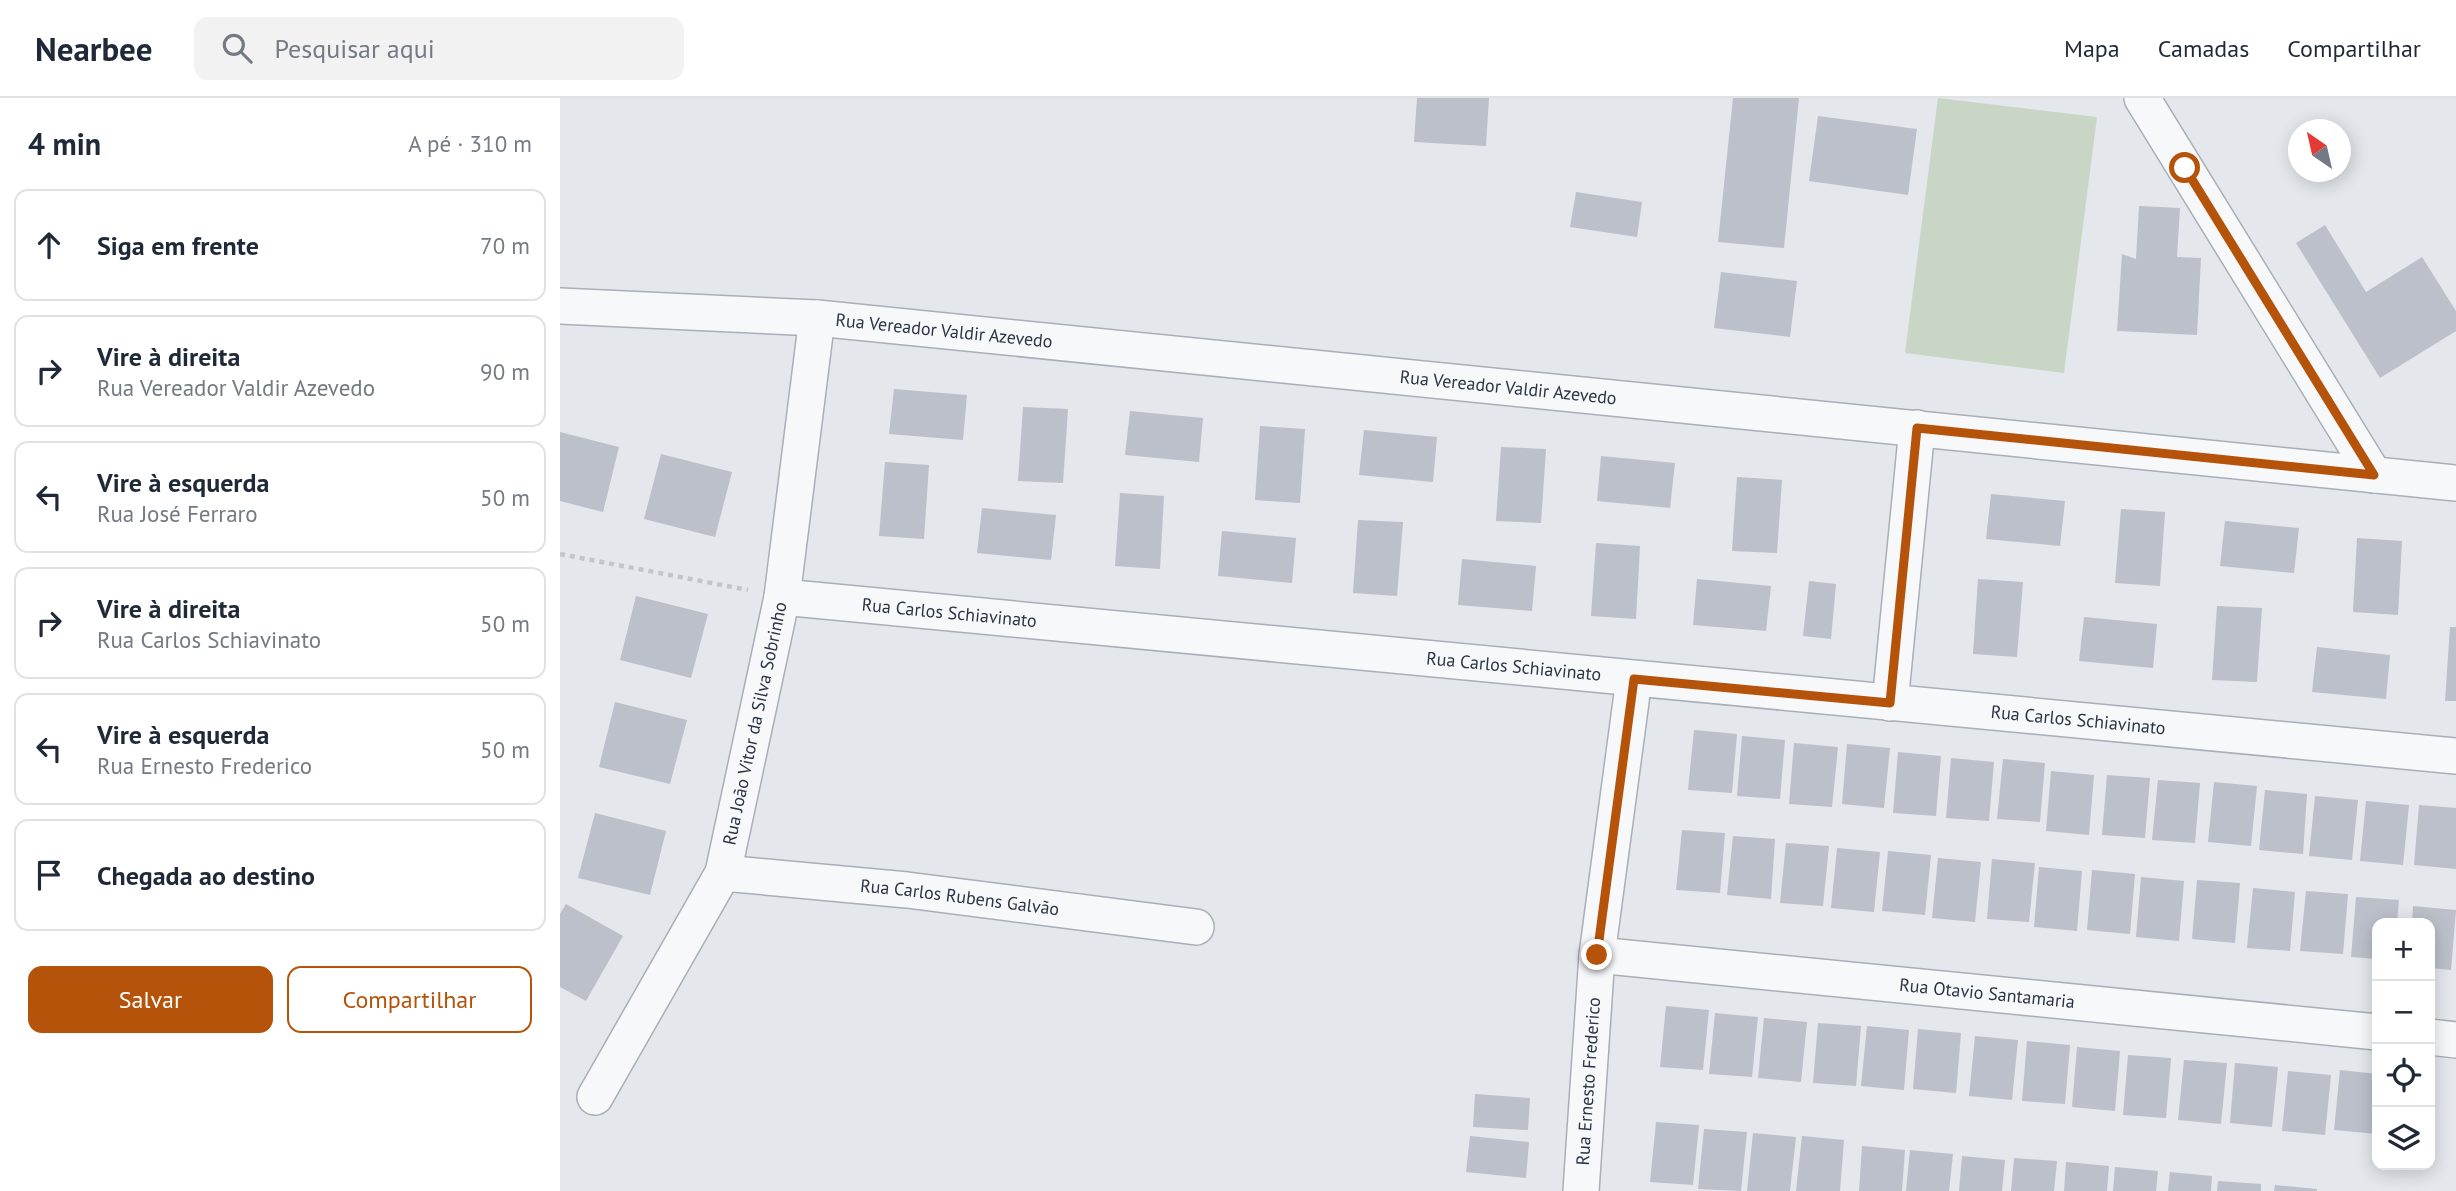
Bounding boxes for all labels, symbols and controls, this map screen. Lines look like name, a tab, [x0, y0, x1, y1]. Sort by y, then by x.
search box	[194, 17, 684, 80]
text: Nearbee	[35, 27, 152, 70]
icon: search	[218, 29, 256, 67]
text: Pesquisar aqui	[274, 32, 435, 65]
text: Mapa	[2064, 33, 2120, 64]
text: Camadas	[2158, 33, 2249, 64]
text: Compartilhar	[2287, 33, 2421, 64]
north arrow	[2288, 119, 2351, 182]
text: 4 min	[28, 124, 101, 163]
text: A pé · 310 m	[408, 129, 532, 158]
route start	[2169, 152, 2200, 183]
icon: ahead	[30, 226, 68, 264]
text: Siga em frente	[97, 229, 259, 262]
text: 70 m	[480, 231, 530, 260]
street label: Rua Vereador Valdir Azevedo	[835, 308, 1054, 353]
text: Vire à direita	[97, 340, 240, 373]
icon: right	[30, 352, 68, 390]
text: 90 m	[480, 357, 530, 386]
street label: Rua Vereador Valdir Azevedo	[1399, 365, 1618, 409]
text: Rua Vereador Valdir Azevedo	[97, 373, 375, 402]
text: Vire à esquerda	[97, 466, 269, 499]
icon: left	[30, 478, 68, 516]
text: 50 m	[480, 483, 530, 512]
text: Rua José Ferraro	[97, 499, 258, 528]
text: Vire à direita	[97, 592, 240, 625]
street label: Rua Carlos Schiavinato	[861, 593, 1038, 632]
street label: Rua João Vitor da Silva Sobrinho	[717, 600, 792, 847]
icon: right	[30, 604, 68, 642]
text: 50 m	[480, 609, 530, 638]
text: Rua Carlos Schiavinato	[97, 625, 321, 654]
street label: Rua Carlos Schiavinato	[1425, 646, 1602, 686]
street label: Rua Carlos Schiavinato	[1990, 700, 2167, 739]
text: Vire à esquerda	[97, 718, 269, 751]
icon: left	[30, 730, 68, 768]
text: 50 m	[480, 735, 530, 764]
text: Rua Ernesto Frederico	[97, 751, 312, 780]
icon: arrive	[30, 856, 68, 894]
text: Chegada ao destino	[97, 859, 315, 892]
street label: Rua Carlos Rubens Galvão	[859, 874, 1061, 920]
map controls	[2372, 918, 2435, 1170]
button: +	[2372, 918, 2435, 981]
route end	[1581, 939, 1612, 970]
button: Salvar	[28, 966, 273, 1033]
button: Compartilhar	[287, 966, 532, 1033]
street label: Rua Otavio Santamaria	[1898, 973, 2076, 1013]
button: −	[2372, 981, 2435, 1044]
street label: Rua Ernesto Frederico	[1571, 996, 1605, 1166]
button: locate	[2372, 1044, 2435, 1107]
button: layers	[2372, 1107, 2435, 1170]

